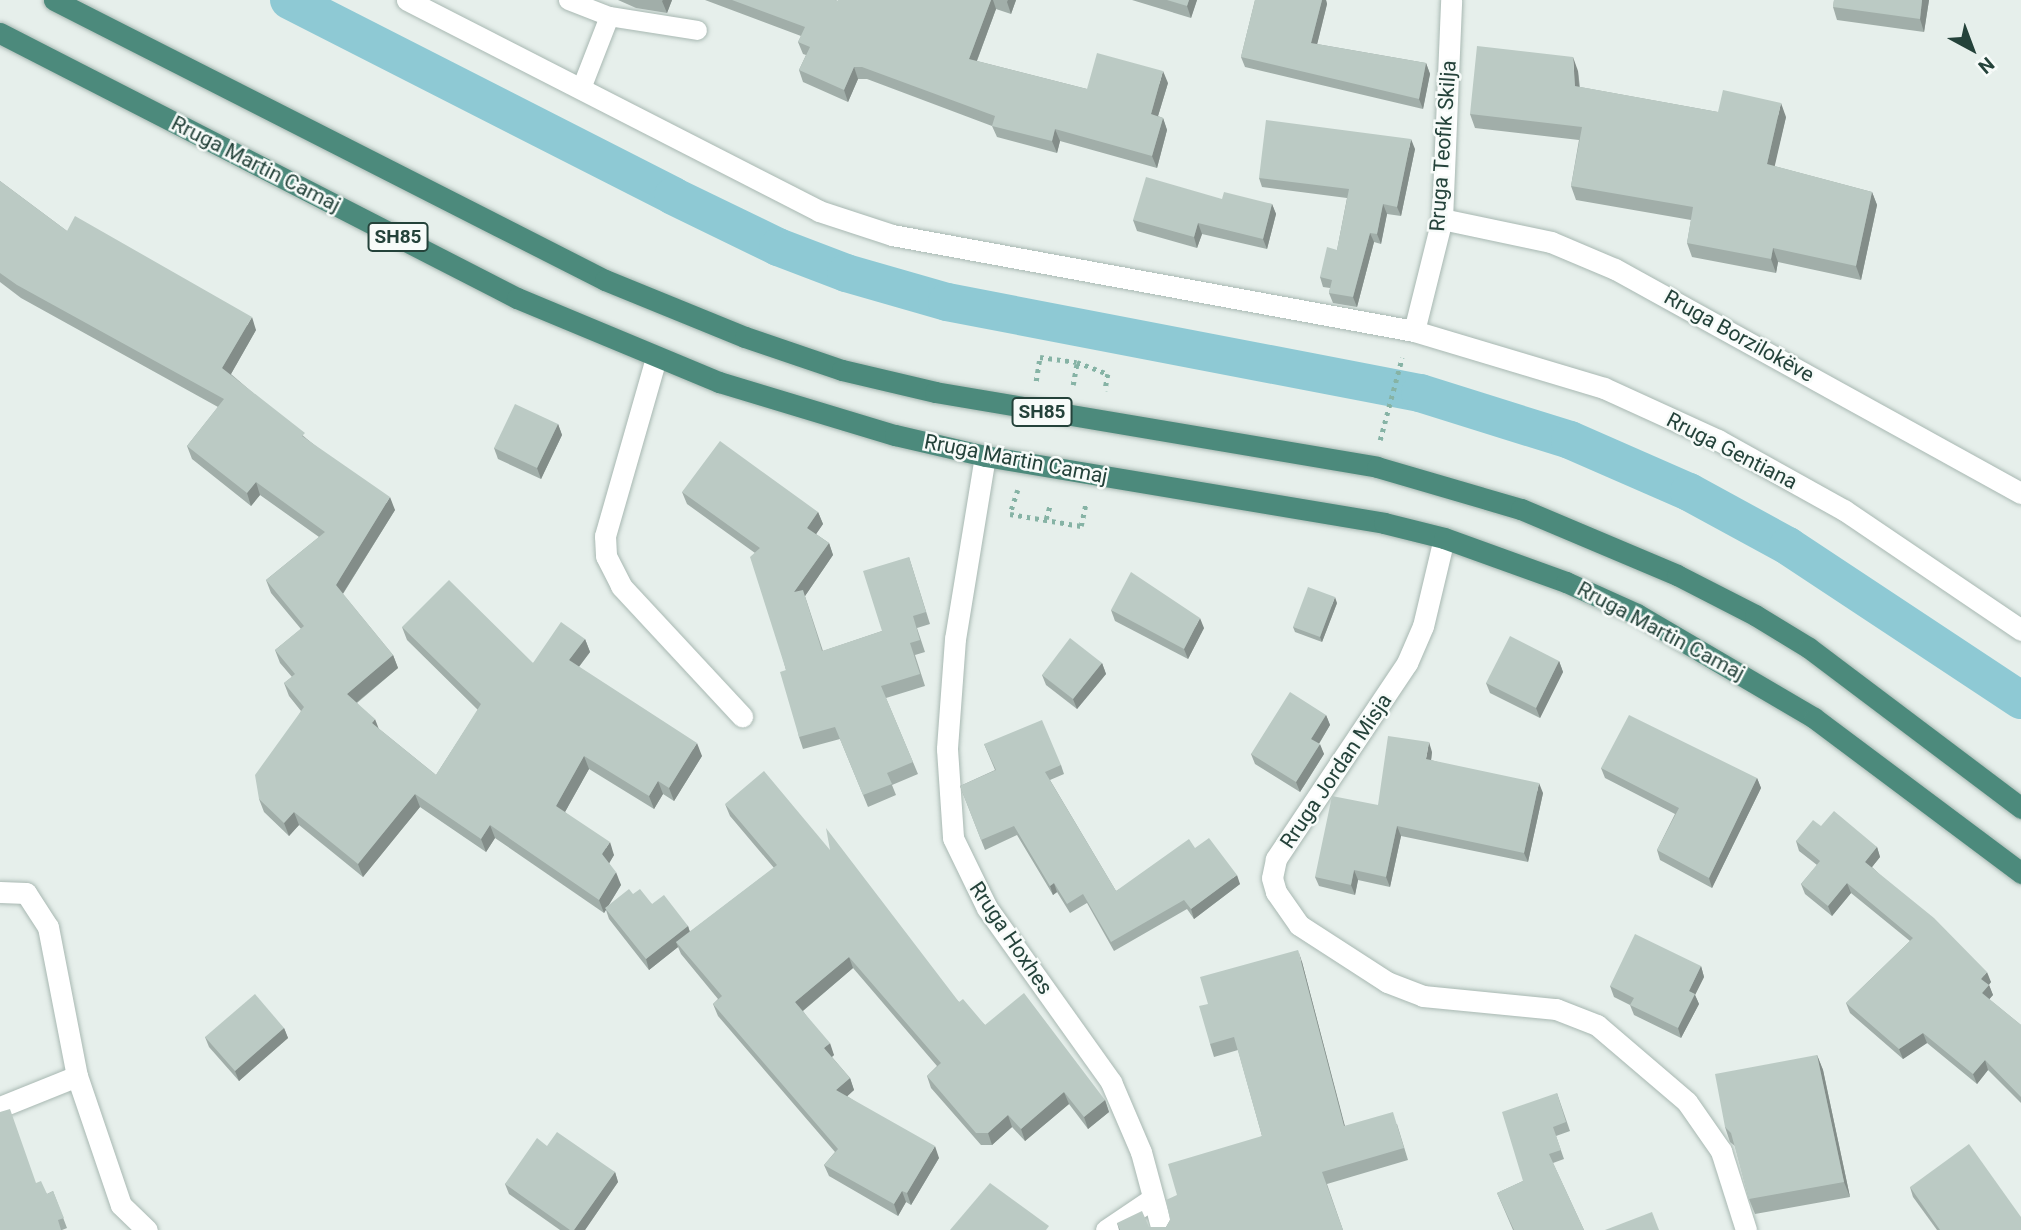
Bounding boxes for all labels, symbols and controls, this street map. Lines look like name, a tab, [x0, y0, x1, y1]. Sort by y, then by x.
north arrow	[1937, 14, 2007, 84]
text: N	[1974, 52, 1999, 78]
street label: Rruga Teofik Skilja	[1424, 59, 1462, 233]
street label: Rruga Martin Camaj	[167, 111, 345, 217]
road number: SH85	[366, 221, 430, 252]
street label: Rruga Borzilokëve	[1660, 284, 1818, 388]
road number: SH85	[1010, 396, 1074, 428]
street label: Rruga Gentiana	[1662, 407, 1802, 495]
street label: Rruga Martin Camaj	[922, 429, 1110, 489]
street label: Rruga Martin Camaj	[1573, 576, 1749, 686]
street label: Rruga Jordan Misja	[1275, 689, 1397, 853]
street label: Rruga Hoxhes	[964, 877, 1058, 999]

